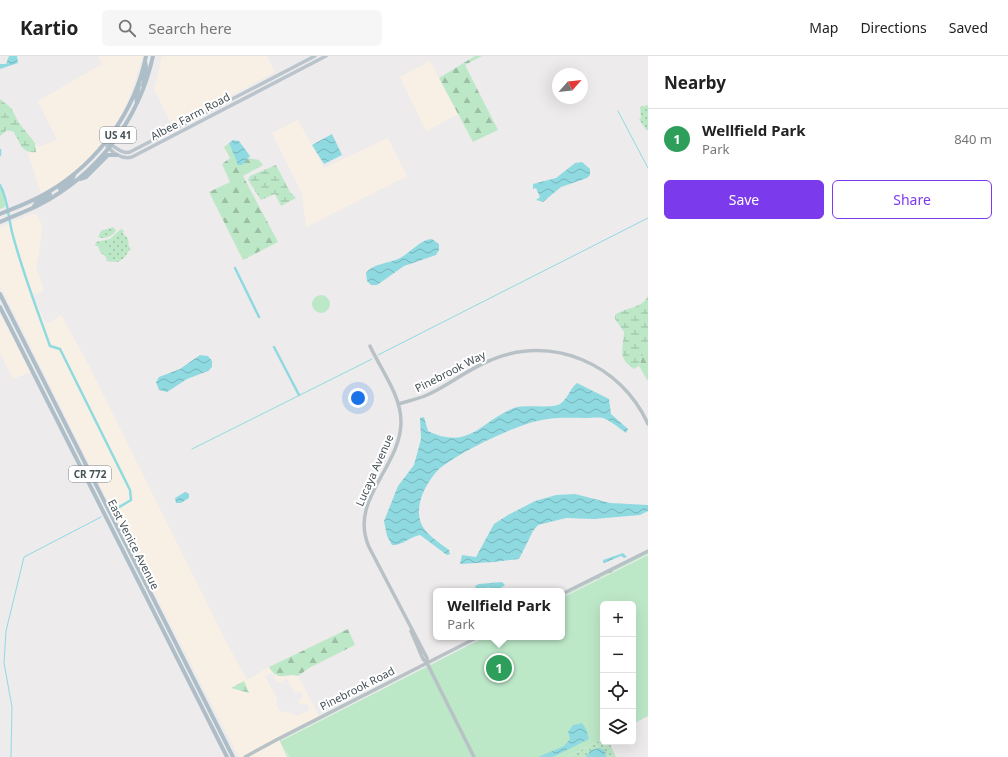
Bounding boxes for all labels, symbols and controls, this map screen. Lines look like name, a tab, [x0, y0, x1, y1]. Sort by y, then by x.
search box	[102, 10, 382, 46]
text: Kartio	[20, 15, 78, 41]
icon: search	[116, 17, 138, 39]
text: Search here	[148, 18, 232, 38]
text: Map	[809, 18, 838, 37]
text: Directions	[860, 18, 927, 37]
text: Saved	[949, 18, 988, 37]
north arrow	[552, 68, 588, 104]
text: Nearby	[664, 71, 726, 94]
street label: Albee Farm Road	[148, 89, 232, 143]
text: Wellfield Park	[702, 120, 806, 140]
road number: US 41	[100, 127, 136, 143]
text: 1	[673, 130, 681, 148]
text: 840 m	[954, 130, 992, 148]
text: Park	[702, 140, 729, 158]
button: Save	[664, 180, 824, 219]
button: Share	[832, 180, 992, 219]
street label: Pinebrook Way	[412, 347, 488, 395]
your location	[348, 388, 368, 408]
street label: Lucaya Avenue	[351, 432, 397, 508]
road number: CR 772	[69, 466, 111, 482]
street label: East Venice Avenue	[105, 496, 163, 592]
popup	[433, 588, 565, 640]
text: Wellfield Park	[447, 595, 551, 615]
map controls	[600, 601, 636, 745]
button: +	[600, 601, 636, 637]
text: Park	[447, 615, 475, 633]
button: −	[600, 637, 636, 673]
pin: 1	[486, 653, 512, 683]
street label: Pinebrook Road	[317, 663, 397, 713]
button: locate	[600, 673, 636, 709]
button: layers	[600, 709, 636, 745]

